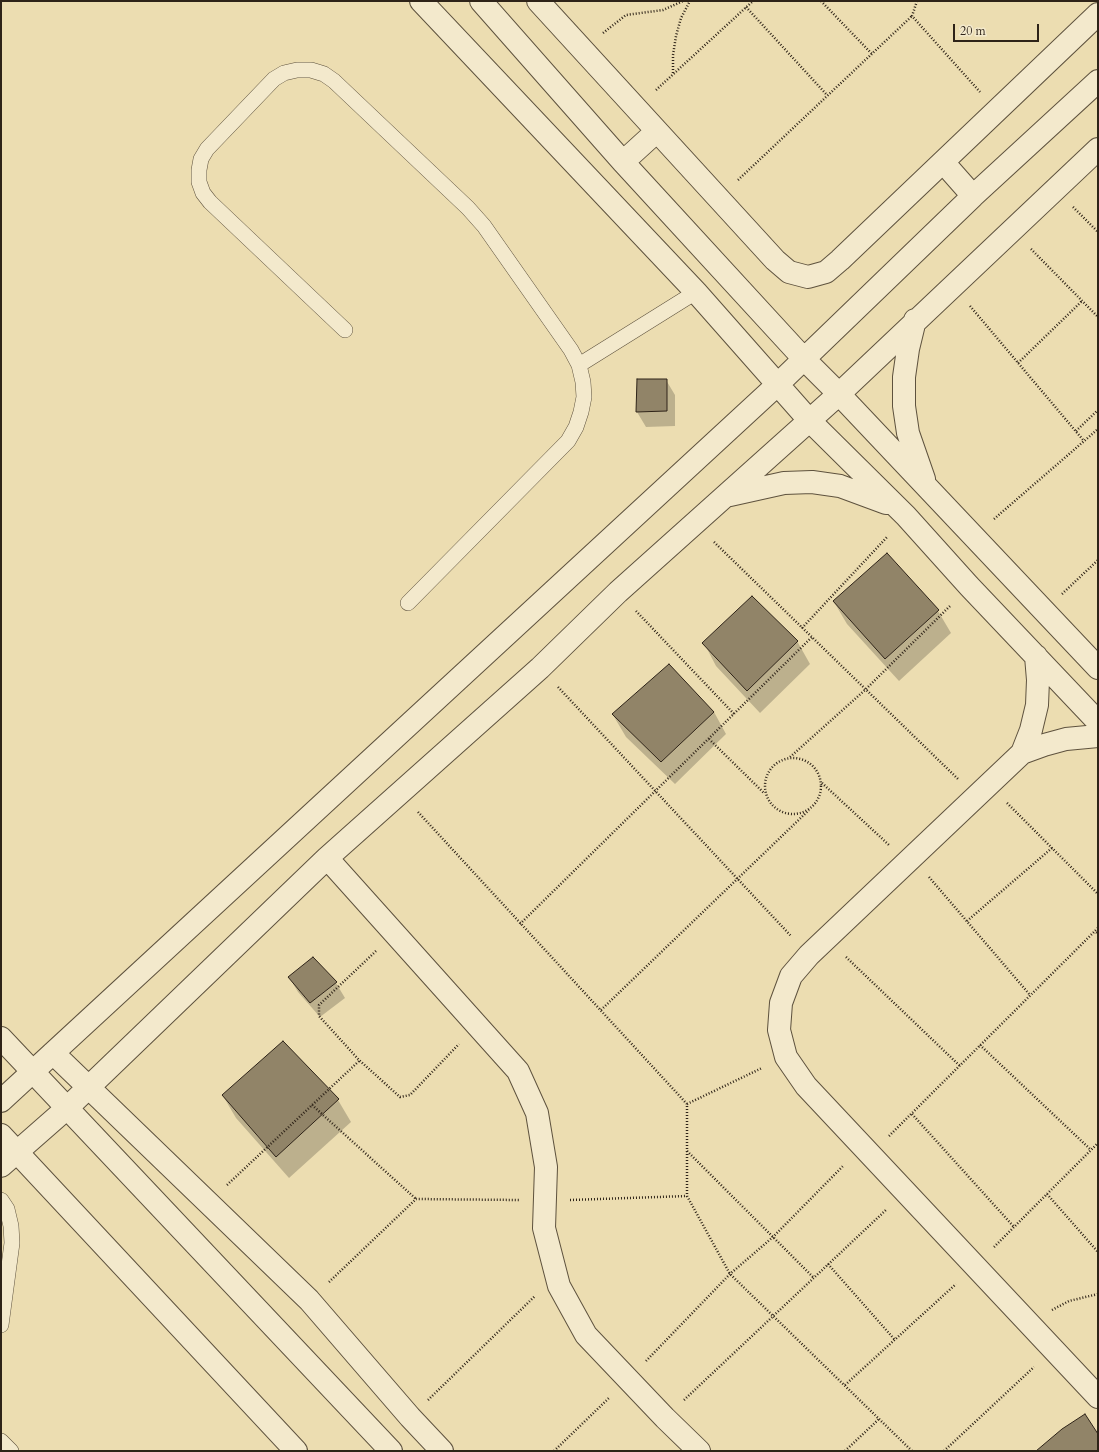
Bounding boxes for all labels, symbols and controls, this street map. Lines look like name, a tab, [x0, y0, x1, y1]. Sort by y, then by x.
scale bar	[955, 16, 1041, 42]
text: 20 m	[960, 23, 986, 39]

